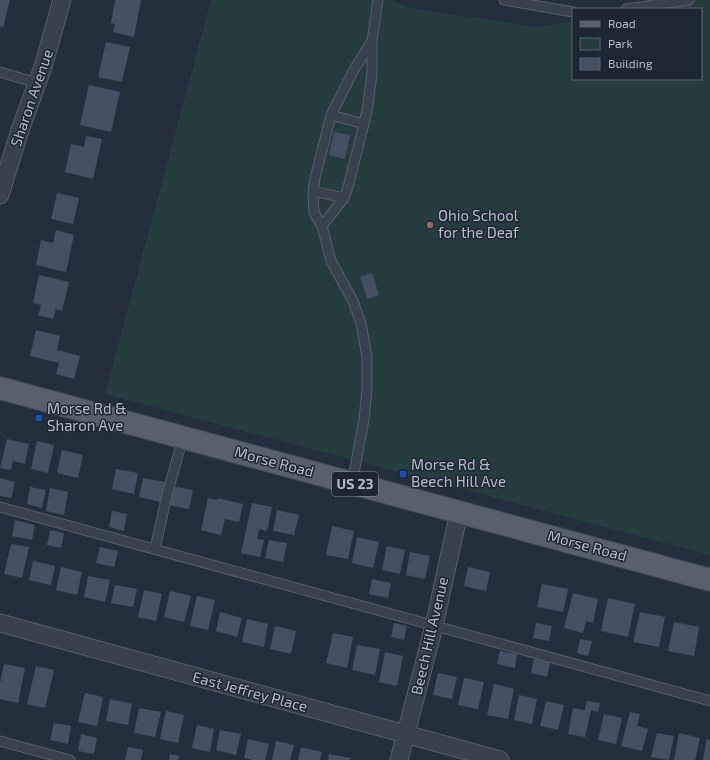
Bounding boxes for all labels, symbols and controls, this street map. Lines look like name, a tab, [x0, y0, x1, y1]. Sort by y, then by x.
legend	[572, 8, 702, 80]
text: Road	[608, 16, 636, 30]
text: Park	[608, 36, 633, 50]
street label: Sharon Avenue	[6, 47, 56, 149]
text: Building	[608, 56, 653, 70]
place label: Ohio School for the Deaf	[438, 206, 519, 241]
marker: Ohio School for the Deaf	[425, 220, 435, 230]
place label: Morse Rd & Sharon Ave	[47, 399, 127, 434]
marker: Morse Rd & Sharon Ave	[34, 413, 44, 423]
street label: Morse Road	[233, 442, 316, 480]
place label: Morse Rd & Beech Hill Ave	[411, 455, 506, 490]
marker: Morse Rd & Beech Hill Ave	[398, 469, 408, 479]
road number: US 23	[332, 472, 378, 496]
street label: Morse Road	[546, 526, 629, 564]
street label: Beech Hill Avenue	[407, 575, 451, 696]
street label: East Jeffrey Place	[191, 667, 310, 715]

